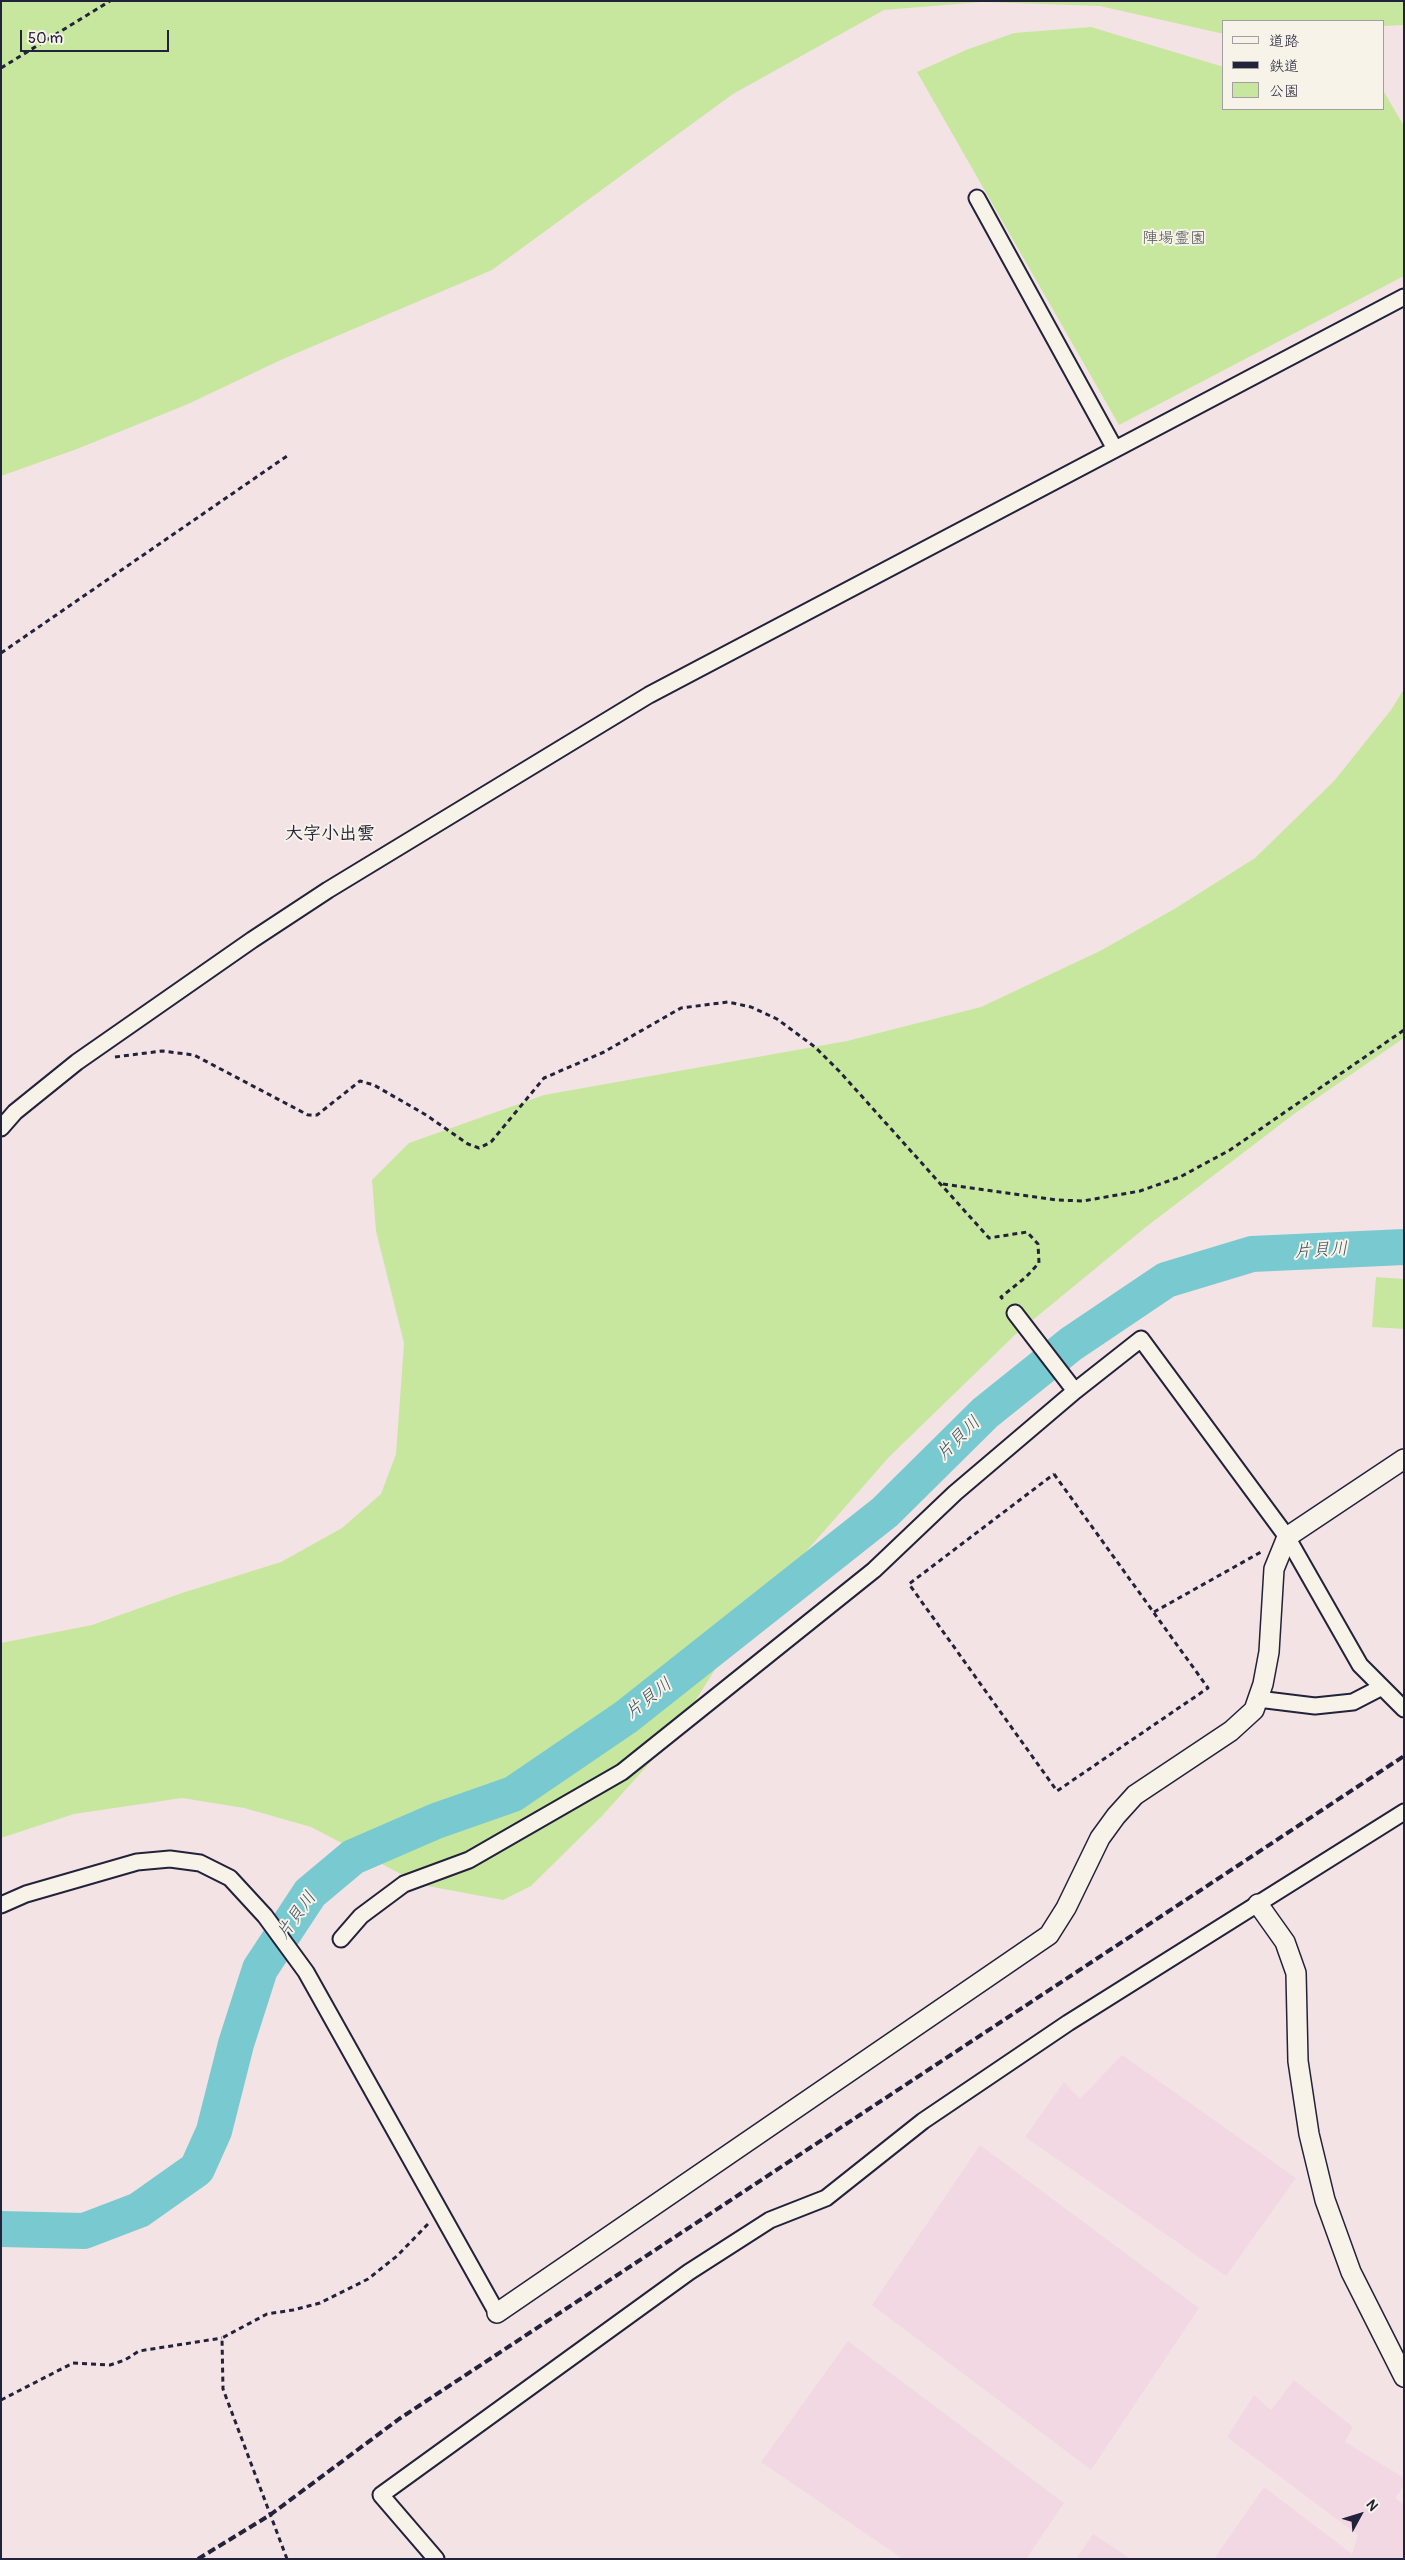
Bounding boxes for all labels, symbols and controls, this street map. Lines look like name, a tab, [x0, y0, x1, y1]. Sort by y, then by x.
scale bar	[22, 20, 171, 52]
legend	[1222, 20, 1385, 110]
text: 50 m	[28, 29, 63, 48]
text: 道路	[1269, 32, 1299, 51]
text: 鉄道	[1269, 57, 1299, 76]
text: 公園	[1269, 82, 1299, 101]
park label: 陣場霊園	[1142, 229, 1206, 249]
district label: 大字小出雲	[285, 823, 375, 845]
water label: 片貝川	[1293, 1239, 1349, 1263]
water label: 片貝川	[932, 1412, 986, 1466]
water label: 片貝川	[621, 1674, 677, 1724]
water label: 片貝川	[272, 1888, 322, 1944]
north arrow	[1335, 2490, 1385, 2540]
text: N	[1362, 2496, 1382, 2514]

